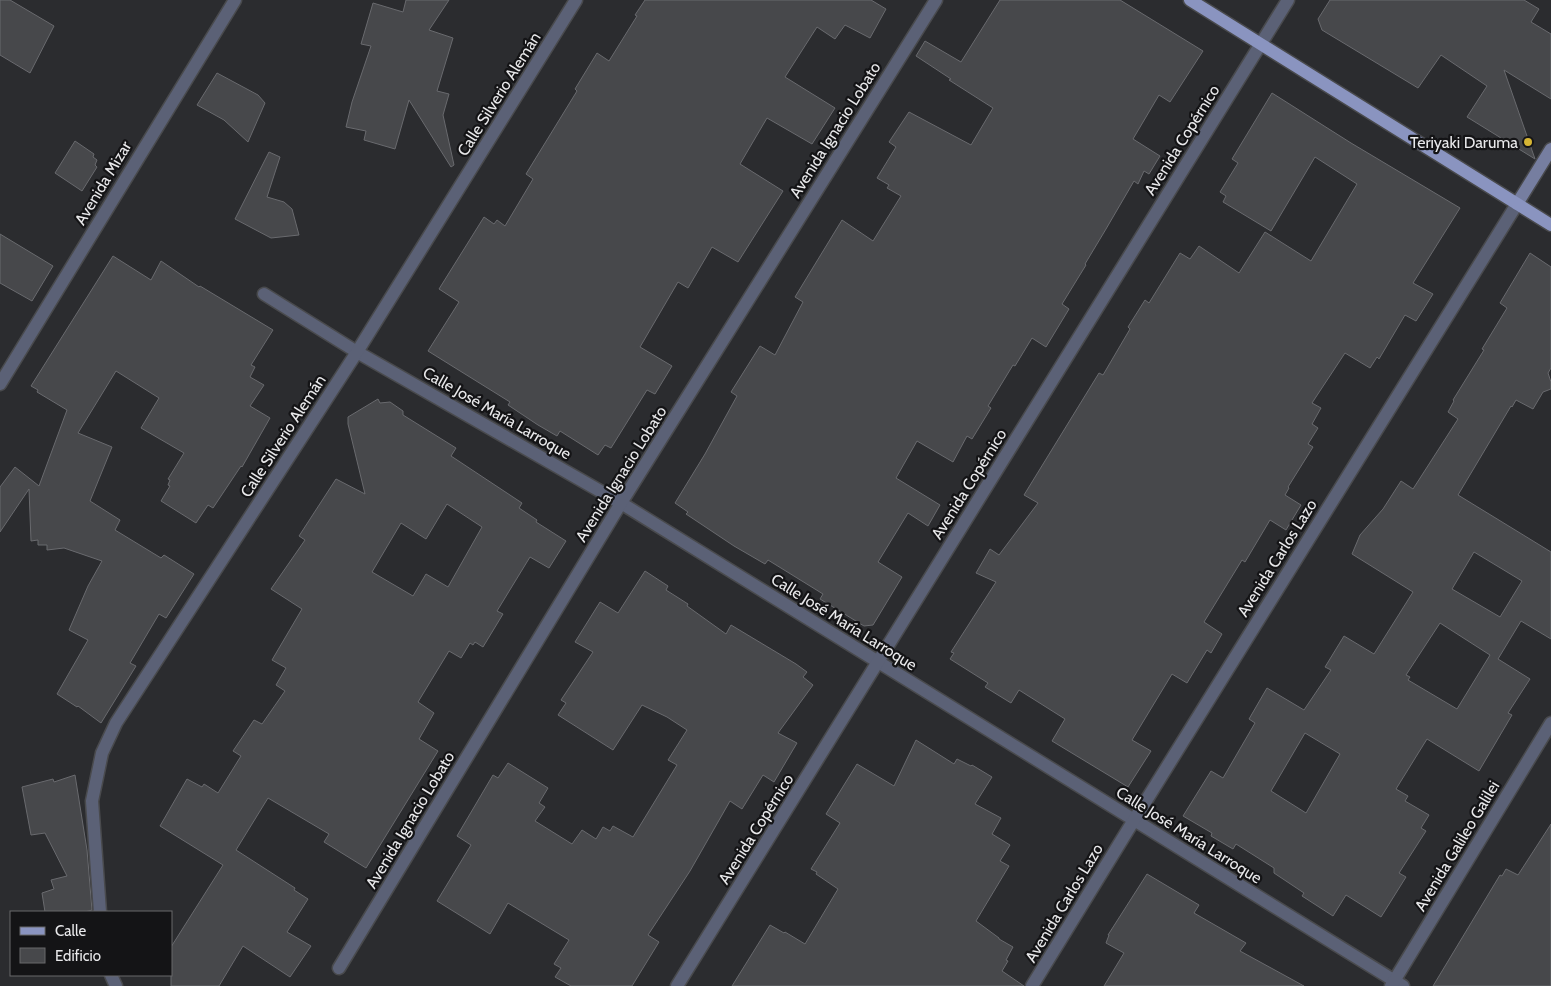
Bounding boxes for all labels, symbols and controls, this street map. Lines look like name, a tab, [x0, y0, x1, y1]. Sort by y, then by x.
street label: Calle Silverio Alemán	[453, 29, 545, 159]
street label: Avenida Ignacio Lobato	[786, 58, 885, 201]
street label: Avenida Copérnico	[1140, 81, 1224, 199]
place label: Teriyaki Daruma	[1410, 133, 1518, 152]
marker: Teriyaki Daruma	[1522, 136, 1534, 148]
street label: Avenida Mizar	[71, 137, 136, 228]
street label: Calle José María Larroque	[419, 363, 575, 463]
street label: Calle Silverio Alemán	[236, 371, 330, 501]
street label: Avenida Ignacio Lobato	[572, 402, 671, 545]
street label: Avenida Copérnico	[927, 425, 1011, 543]
street label: Avenida Carlos Lazo	[1233, 496, 1321, 620]
street label: Calle José María Larroque	[768, 569, 920, 675]
street label: Avenida Ignacio Lobato	[362, 748, 459, 892]
street label: Avenida Copérnico	[714, 770, 798, 888]
street label: Avenida Galileo Galilei	[1411, 777, 1503, 915]
street label: Calle José María Larroque	[1113, 782, 1265, 888]
street label: Avenida Carlos Lazo	[1021, 840, 1107, 966]
legend	[10, 911, 172, 976]
text: Calle	[55, 922, 86, 940]
text: Edificio	[55, 947, 101, 965]

